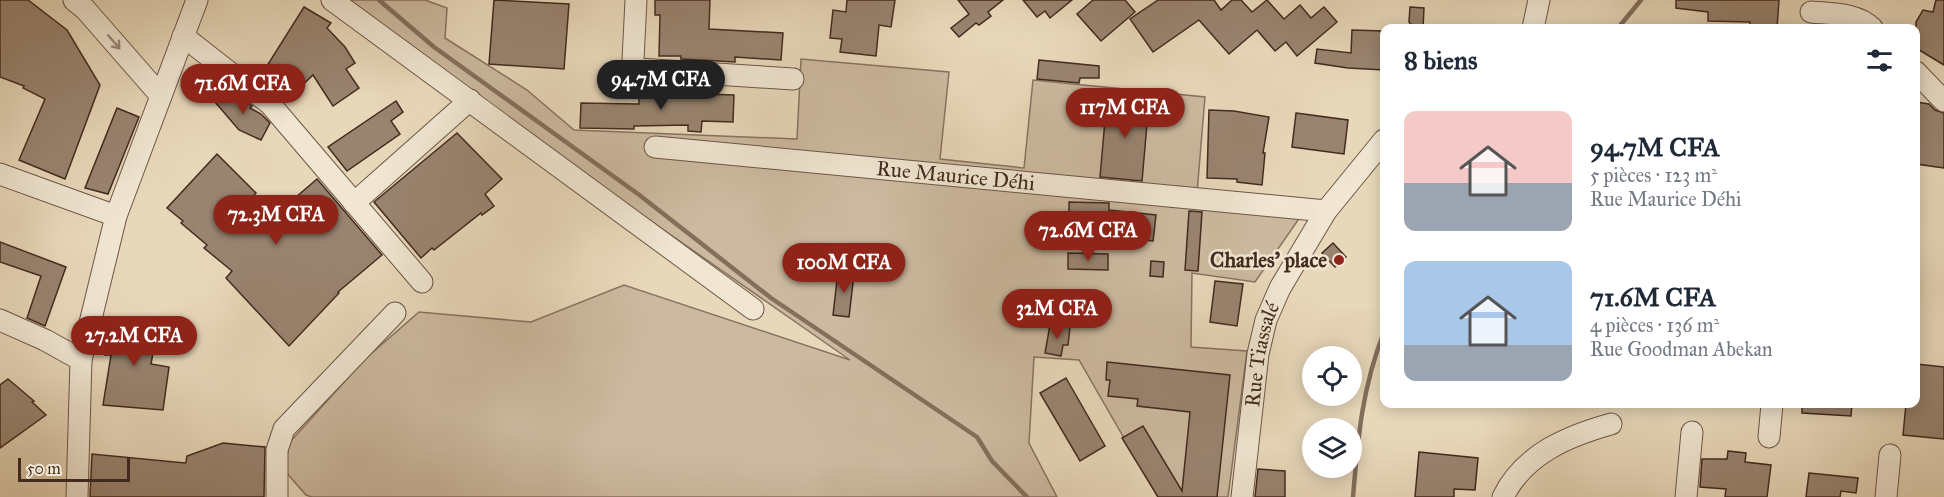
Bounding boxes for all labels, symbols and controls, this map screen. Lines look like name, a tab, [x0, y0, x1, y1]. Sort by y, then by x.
one-way arrow	[107, 34, 121, 49]
text: 8 biens	[1404, 44, 1477, 76]
icon: filters	[1863, 44, 1896, 77]
pin: 94.7M CFA	[592, 60, 730, 111]
pin: 71.6M CFA	[174, 64, 312, 115]
text: 94.7M CFA	[611, 67, 711, 91]
text: 71.6M CFA	[194, 71, 292, 95]
pin: 117M CFA	[1063, 88, 1187, 139]
text: 117M CFA	[1080, 95, 1170, 119]
text: 94.7M CFA	[1590, 131, 1720, 163]
icon: home	[1452, 135, 1524, 207]
street label: Rue Maurice Déhi	[875, 155, 1036, 196]
text: 5 pièces · 123 m²	[1590, 163, 1717, 187]
text: Rue Maurice Déhi	[1590, 187, 1742, 211]
pin: 72.3M CFA	[207, 195, 345, 246]
text: 72.3M CFA	[227, 202, 325, 226]
pin: 72.6M CFA	[1019, 211, 1157, 262]
text: 72.6M CFA	[1038, 218, 1138, 242]
pin: 100M CFA	[782, 243, 906, 294]
place label: Charles' place	[1210, 247, 1327, 273]
text: 100M CFA	[796, 250, 892, 274]
marker: Charles' place	[1332, 253, 1346, 267]
text: 71.6M CFA	[1590, 281, 1716, 313]
icon: home	[1452, 285, 1524, 357]
pin: 32M CFA	[1002, 289, 1112, 340]
text: 32M CFA	[1016, 296, 1098, 320]
street label: Rue Tiassalé	[1239, 298, 1285, 408]
text: 4 pièces · 136 m²	[1590, 313, 1719, 337]
pin: 27.2M CFA	[65, 316, 203, 367]
text: 27.2M CFA	[85, 323, 183, 347]
text: Rue Goodman Abekan	[1590, 337, 1773, 361]
map controls	[1302, 346, 1362, 478]
button: locate	[1302, 346, 1362, 406]
button: layers	[1302, 418, 1362, 478]
scale bar	[18, 455, 130, 482]
text: 50 m	[27, 459, 61, 478]

